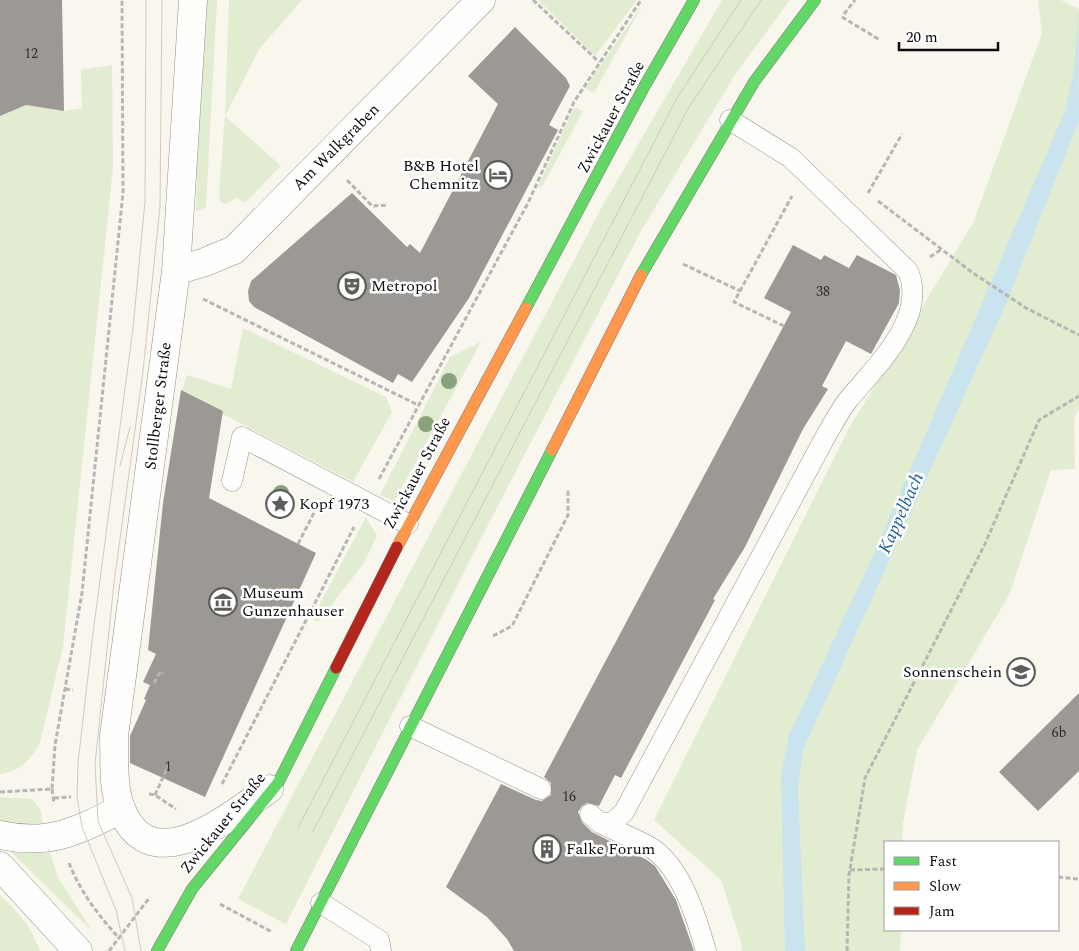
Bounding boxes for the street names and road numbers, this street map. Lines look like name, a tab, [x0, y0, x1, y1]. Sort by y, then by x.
street label: Zwickauer Straße	[571, 56, 651, 178]
street label: Am Walkgraben	[287, 98, 385, 196]
street label: Stollberger Straße	[138, 341, 178, 471]
street label: Zwickauer Straße	[377, 412, 457, 534]
street label: Zwickauer Straße	[174, 767, 272, 879]

